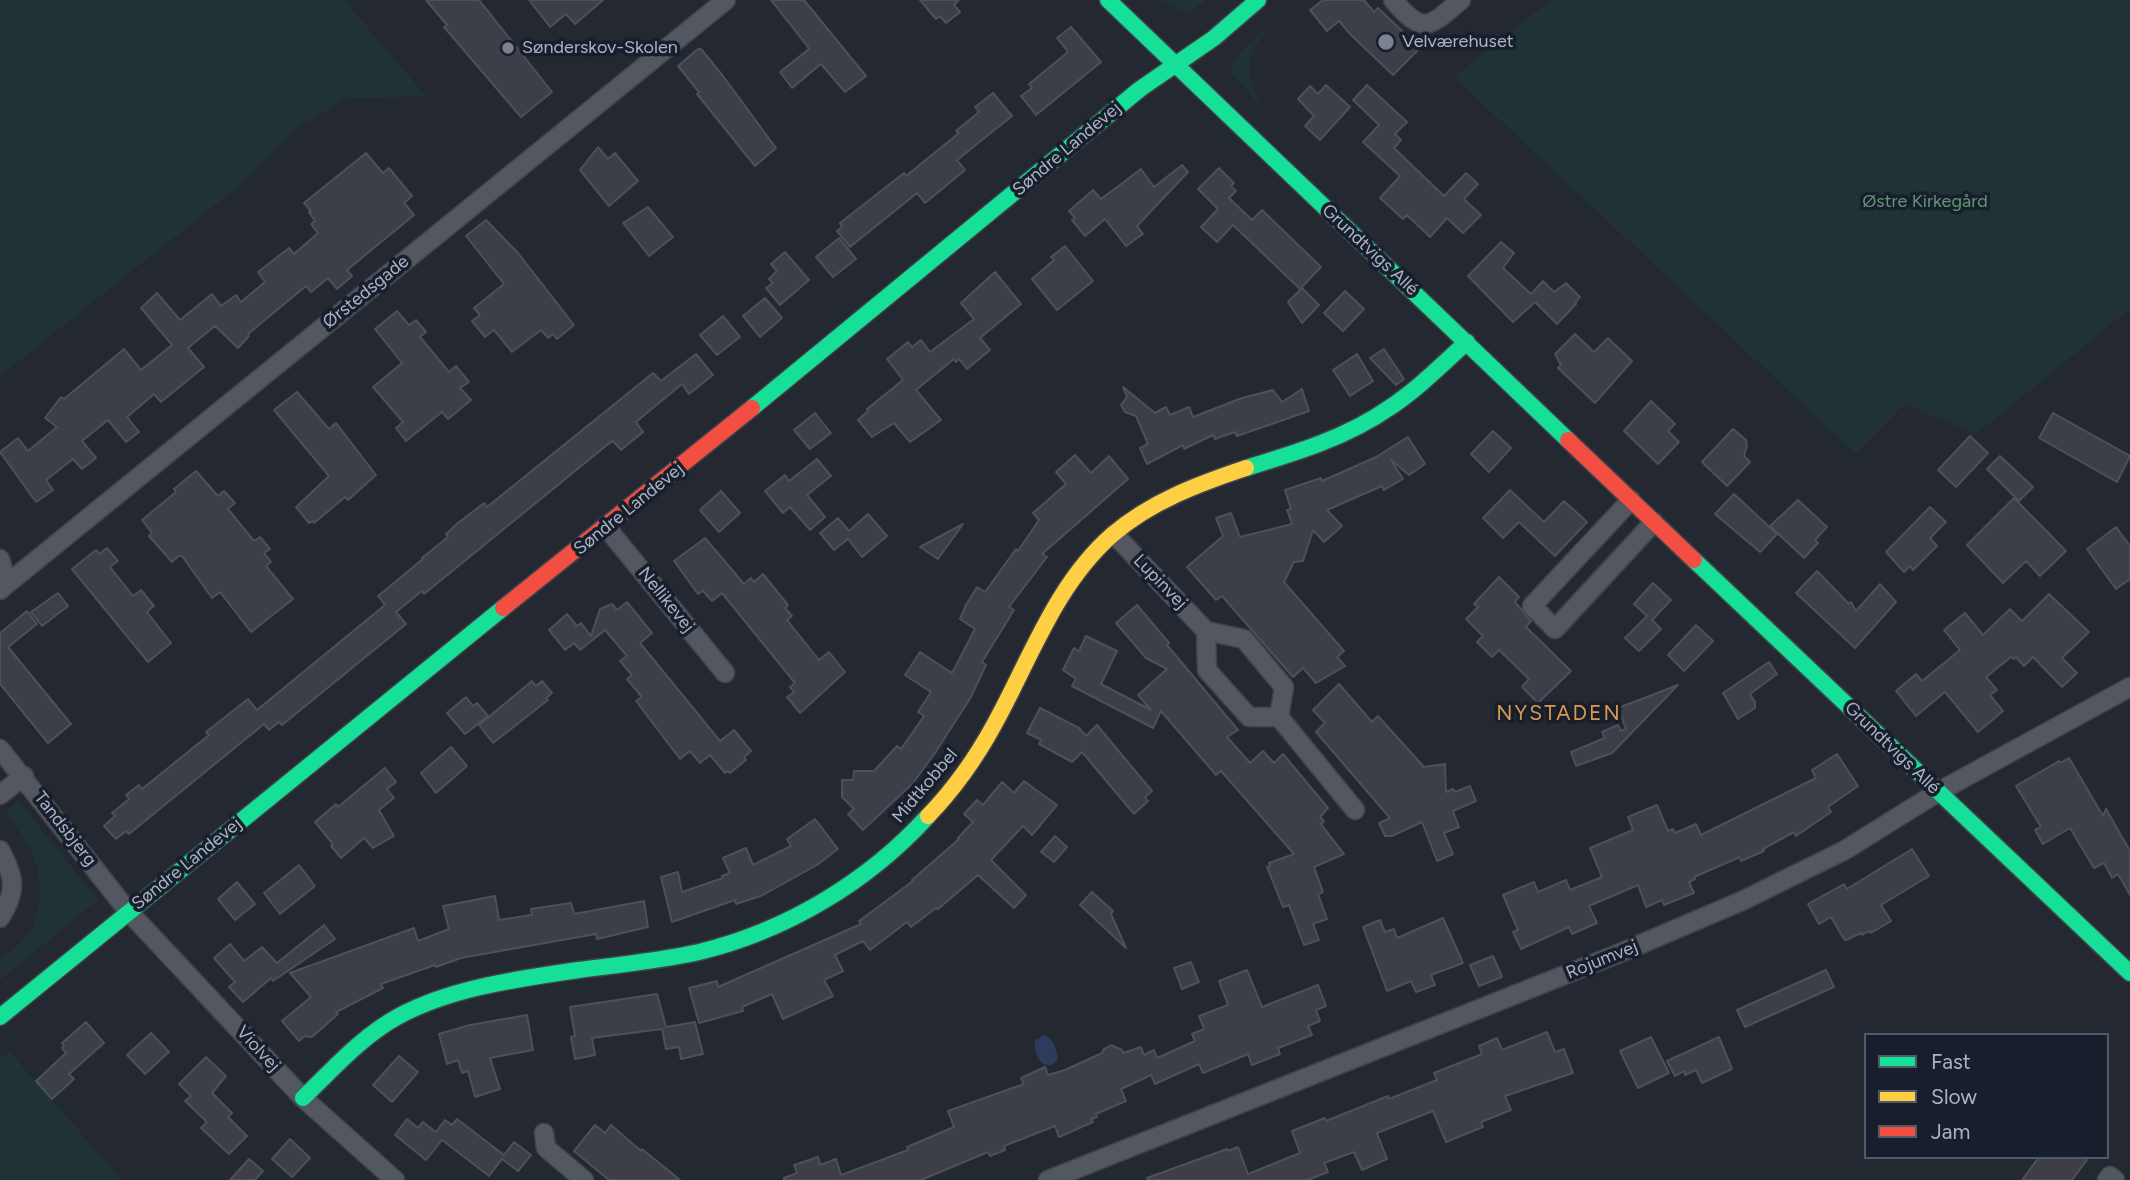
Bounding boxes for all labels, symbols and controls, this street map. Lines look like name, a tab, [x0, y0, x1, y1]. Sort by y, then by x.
place label: Velværehuset	[1402, 31, 1514, 53]
marker: Velværehuset	[1376, 32, 1396, 52]
place label: Sønderskov-Skolen	[522, 37, 678, 59]
marker: Sønderskov-Skolen	[500, 40, 516, 56]
street label: Søndre Landevej	[1008, 97, 1126, 201]
park label: Østre Kirkegård	[1862, 191, 1988, 213]
street label: Grundtvigs Allé	[1317, 200, 1423, 300]
street label: Ørstedsgade	[319, 251, 413, 333]
street label: Søndre Landevej	[570, 458, 688, 560]
street label: Lupinvej	[1129, 550, 1191, 614]
street label: Nellikevej	[633, 563, 699, 637]
street label: Grundtvigs Allé	[1840, 697, 1944, 799]
district label: NYSTADEN	[1497, 701, 1621, 727]
street label: Midtkobbel	[888, 744, 962, 828]
street label: Tandsbjerg	[29, 787, 101, 871]
street label: Søndre Landevej	[128, 813, 246, 915]
street label: Rojumvej	[1563, 936, 1641, 984]
street label: Violvej	[231, 1022, 285, 1076]
legend	[1864, 1033, 2109, 1159]
text: Fast	[1931, 1049, 1971, 1074]
text: Slow	[1931, 1084, 1977, 1109]
text: Jam	[1931, 1119, 1970, 1144]

